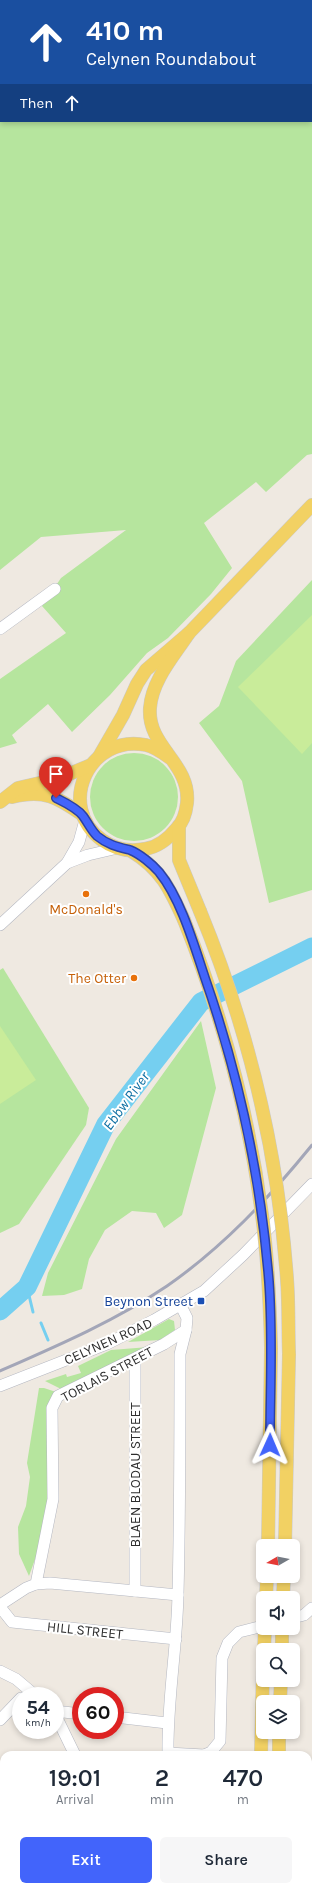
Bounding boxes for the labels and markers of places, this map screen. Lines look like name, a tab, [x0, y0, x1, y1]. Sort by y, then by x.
pin	[39, 757, 73, 798]
marker: McDonald's	[81, 889, 91, 899]
place label: McDonald's	[49, 901, 123, 918]
place label: The Otter	[68, 970, 127, 987]
marker: The Otter	[129, 973, 139, 983]
place label: Beynon Street	[104, 1293, 193, 1310]
marker: Beynon Street	[196, 1296, 206, 1306]

